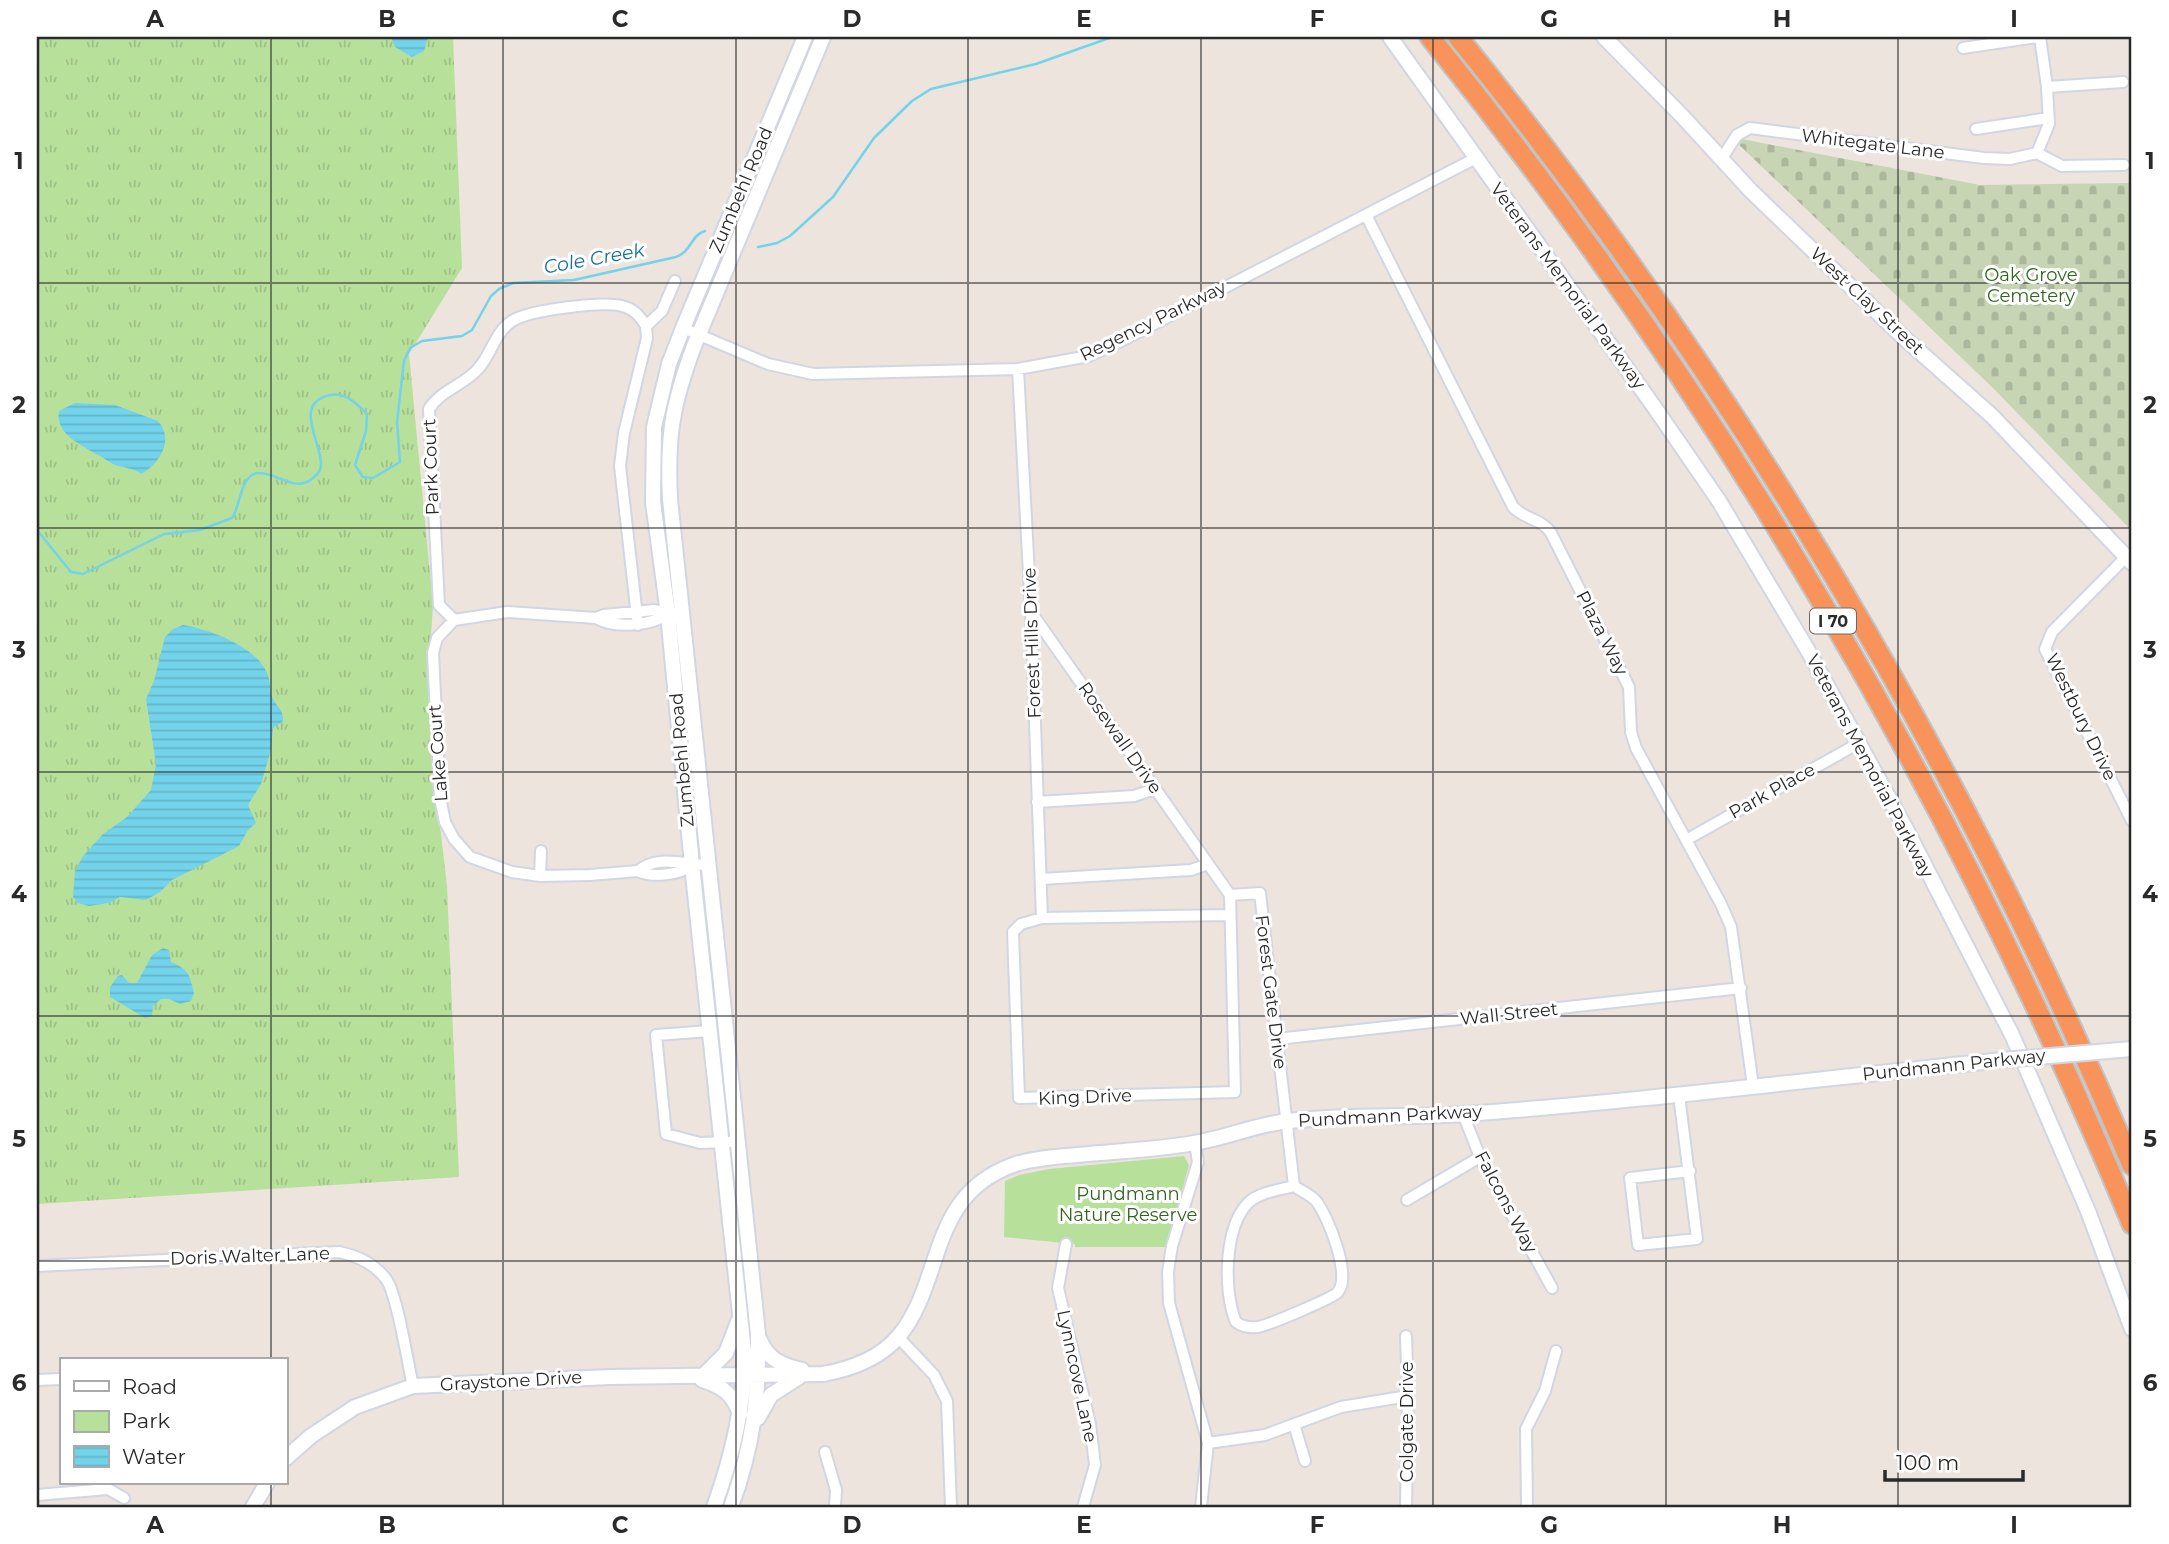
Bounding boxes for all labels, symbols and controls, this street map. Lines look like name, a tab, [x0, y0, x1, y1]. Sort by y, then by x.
text: A	[145, 5, 164, 33]
text: B	[378, 5, 396, 33]
text: C	[612, 5, 629, 33]
text: D	[843, 5, 862, 33]
text: E	[1076, 5, 1092, 33]
text: F	[1310, 5, 1325, 33]
text: G	[1540, 5, 1558, 33]
text: H	[1773, 5, 1791, 33]
text: I	[2010, 5, 2018, 33]
street label: Zumbehl Road	[705, 124, 777, 256]
street label: Whitegate Lane	[1800, 124, 1946, 164]
text: 1	[14, 147, 24, 175]
text: 1	[2145, 147, 2155, 175]
street label: Veterans Memorial Parkway	[1486, 179, 1650, 394]
water label: Cole Creek	[542, 238, 647, 279]
street label: West Clay Street	[1806, 243, 1928, 359]
park label: Oak Grove Cemetery	[1984, 264, 2078, 307]
street label: Regency Parkway	[1076, 276, 1230, 366]
text: 2	[12, 391, 26, 419]
text: 2	[2143, 391, 2157, 419]
street label: Park Court	[418, 418, 444, 516]
street label: Forest Hills Drive	[1018, 567, 1046, 719]
street label: Plaza Way	[1571, 587, 1633, 679]
road number: I 70	[1810, 608, 1856, 634]
text: 3	[11, 636, 26, 664]
text: 3	[2142, 636, 2157, 664]
street label: Westbury Drive	[2041, 650, 2121, 784]
street label: Veterans Memorial Parkway	[1802, 651, 1938, 882]
street label: Rosewall Drive	[1073, 678, 1167, 798]
street label: Zumbehl Road	[665, 692, 699, 828]
street label: Lake Court	[424, 703, 452, 803]
street label: Park Place	[1725, 758, 1819, 824]
text: 4	[11, 880, 27, 908]
text: 4	[2142, 880, 2158, 908]
street label: Forest Gate Drive	[1251, 914, 1291, 1071]
street label: Wall Street	[1459, 998, 1559, 1030]
street label: Pundmann Parkway	[1861, 1044, 2047, 1086]
street label: King Drive	[1038, 1084, 1132, 1110]
street label: Pundmann Parkway	[1297, 1100, 1483, 1132]
text: 5	[12, 1125, 26, 1153]
text: 5	[2143, 1125, 2157, 1153]
street label: Falcons Way	[1470, 1147, 1542, 1257]
park label: Pundmann Nature Reserve	[1059, 1183, 1197, 1226]
street label: Doris Walter Lane	[170, 1242, 330, 1270]
street label: Lynncove Lane	[1052, 1308, 1102, 1444]
legend	[60, 1358, 287, 1484]
street label: Colgate Drive	[1396, 1361, 1418, 1483]
street label: Graystone Drive	[439, 1366, 583, 1396]
text: 6	[12, 1369, 27, 1397]
text: 6	[2143, 1369, 2158, 1397]
text: Road	[122, 1374, 177, 1399]
text: Park	[122, 1408, 170, 1433]
scale bar	[1885, 1439, 2024, 1483]
text: Water	[122, 1444, 186, 1469]
text: 100 m	[1896, 1450, 1959, 1475]
text: A	[145, 1511, 164, 1539]
text: B	[378, 1511, 396, 1539]
text: C	[612, 1511, 629, 1539]
text: D	[843, 1511, 862, 1539]
text: E	[1076, 1511, 1092, 1539]
text: F	[1310, 1511, 1325, 1539]
text: G	[1540, 1511, 1558, 1539]
text: H	[1773, 1511, 1791, 1539]
text: I	[2010, 1511, 2018, 1539]

